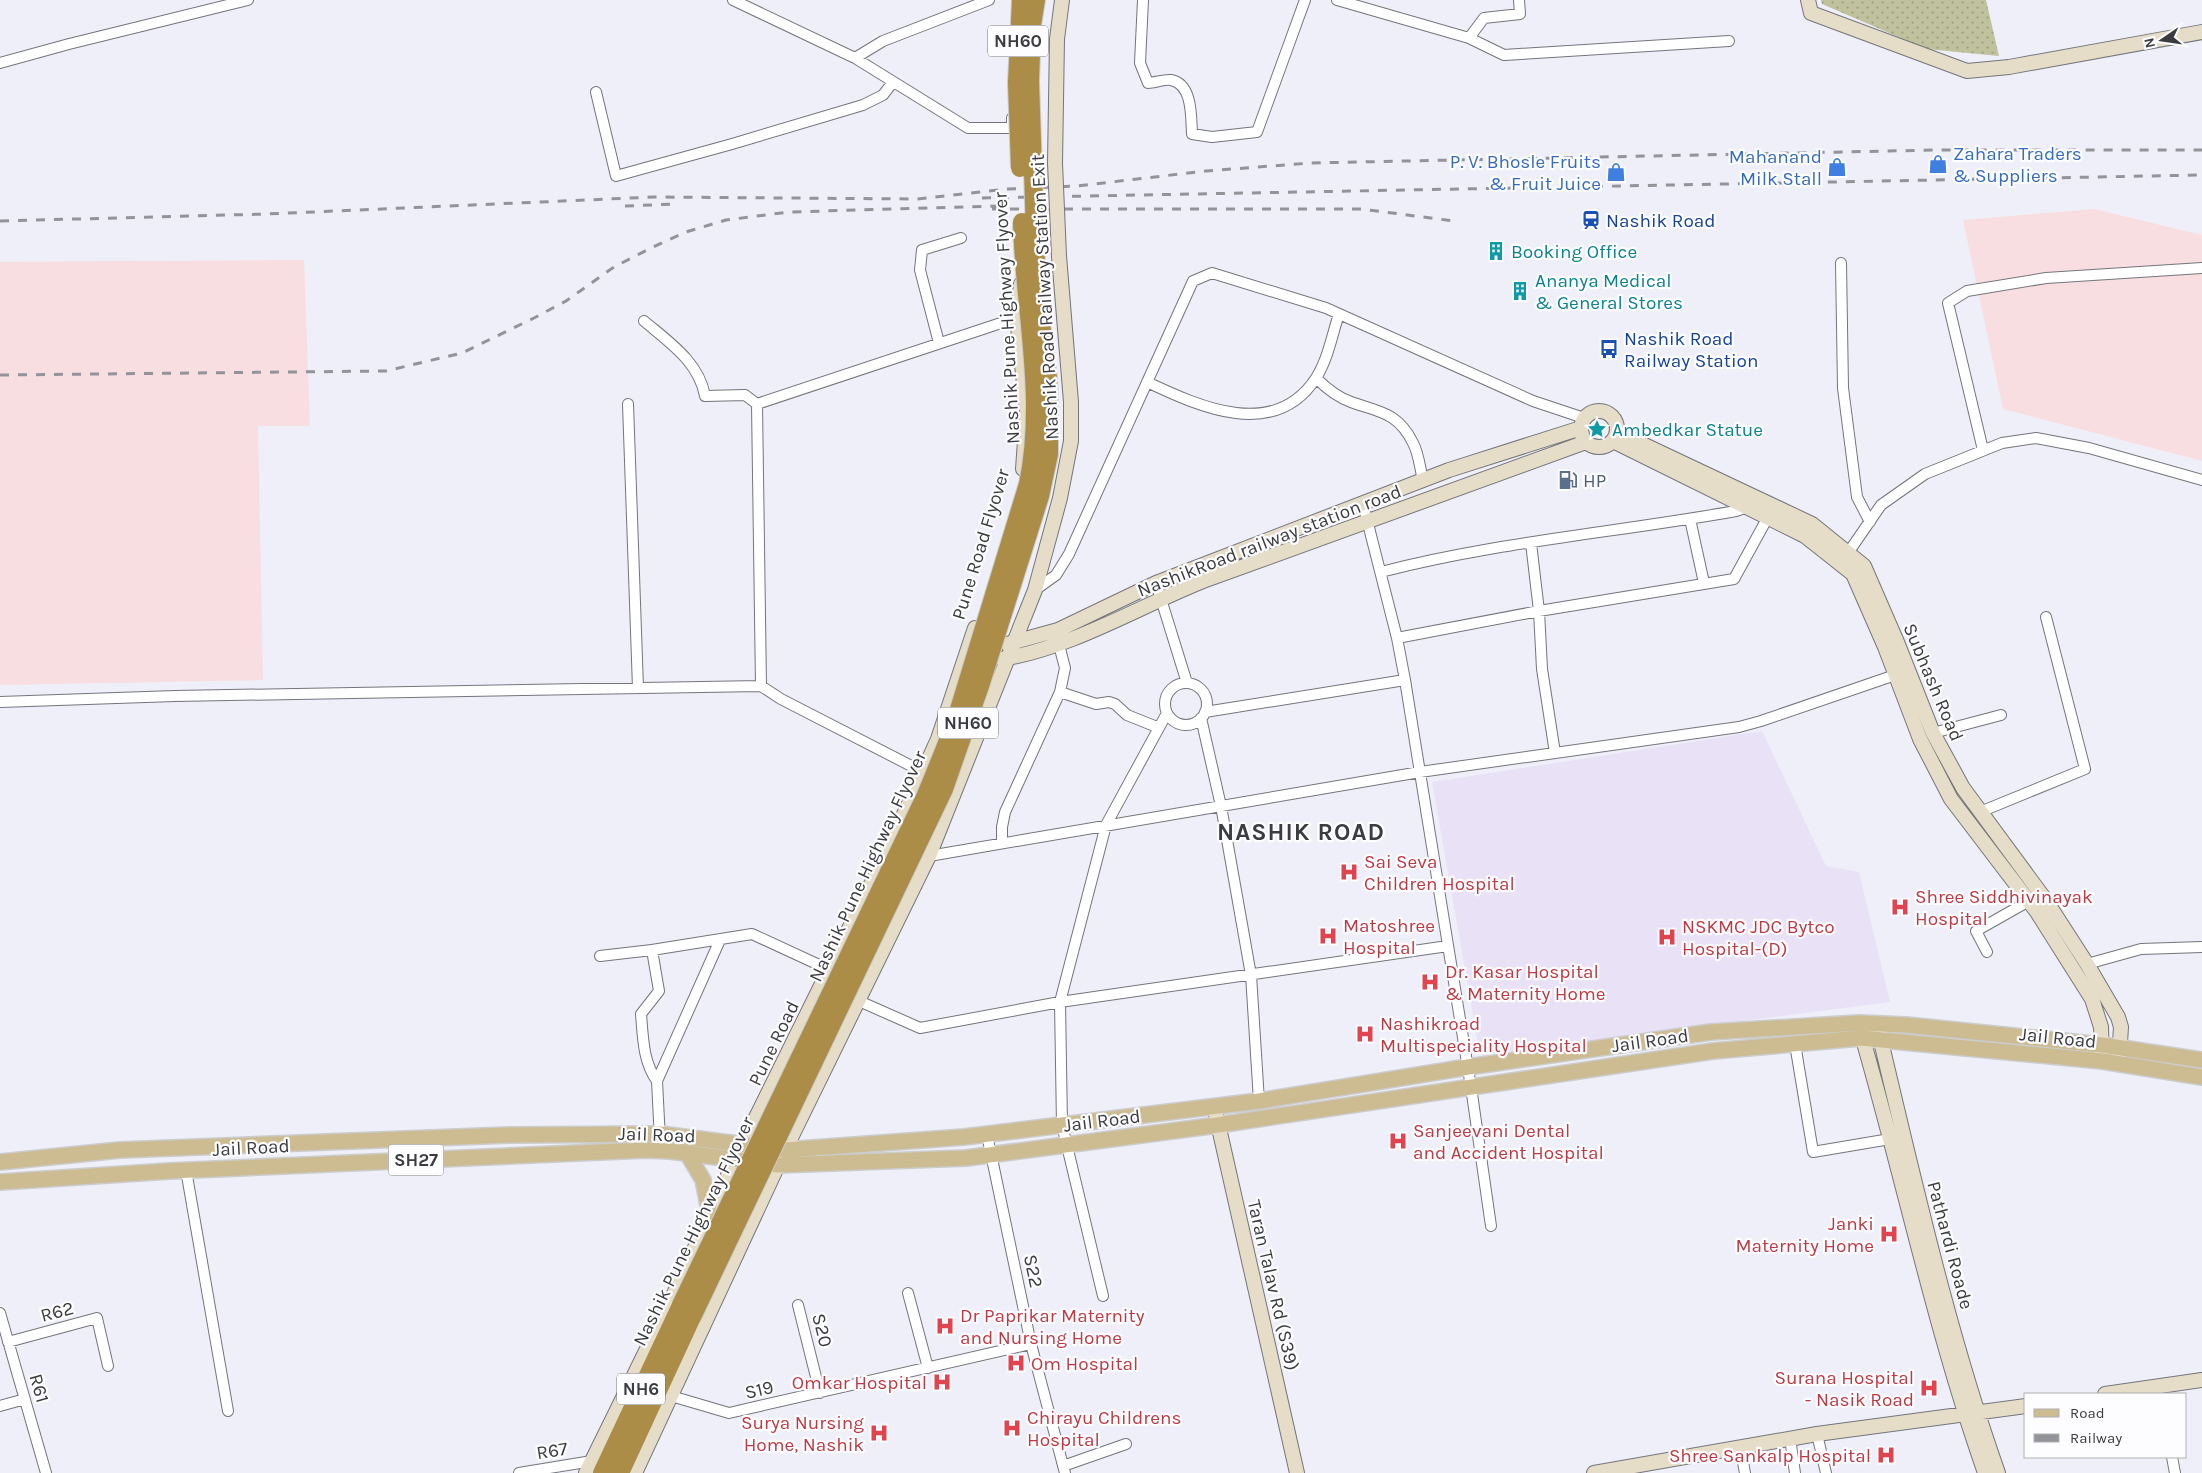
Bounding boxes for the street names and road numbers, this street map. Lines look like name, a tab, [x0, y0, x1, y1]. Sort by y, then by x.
road number: NH60	[988, 26, 1048, 56]
street label: Nashik Road Railway Station Exit	[1027, 153, 1063, 440]
street label: Nashik Pune Highway Flyover	[989, 191, 1025, 445]
street label: Pune Road Flyover	[948, 466, 1014, 622]
street label: NashikRoad railway station road	[1134, 480, 1405, 602]
street label: Subhash Road	[1898, 620, 1968, 745]
road number: NH60	[938, 708, 998, 738]
street label: Nashik Pune Highway Flyover	[805, 747, 931, 985]
street label: Pune Road	[744, 997, 804, 1089]
street label: Jail Road	[2018, 1023, 2098, 1053]
street label: Jail Road	[1610, 1025, 1690, 1057]
street label: Jail Road	[1062, 1105, 1142, 1137]
street label: Nashik Pune Highway Flyover	[629, 1113, 759, 1350]
street label: Jail Road	[618, 1123, 696, 1147]
street label: Jail Road	[212, 1135, 290, 1161]
road number: SH27	[388, 1144, 444, 1176]
street label: Pathardi Roade	[1922, 1179, 1978, 1312]
street label: Taran Talav Rd (S39)	[1243, 1198, 1303, 1373]
street label: S22	[1019, 1253, 1047, 1290]
street label: R62	[38, 1297, 76, 1327]
street label: S20	[807, 1311, 837, 1349]
street label: R61	[24, 1371, 54, 1405]
road number: NH6	[617, 1374, 665, 1405]
street label: S19	[743, 1376, 776, 1404]
street label: R67	[535, 1438, 569, 1464]

